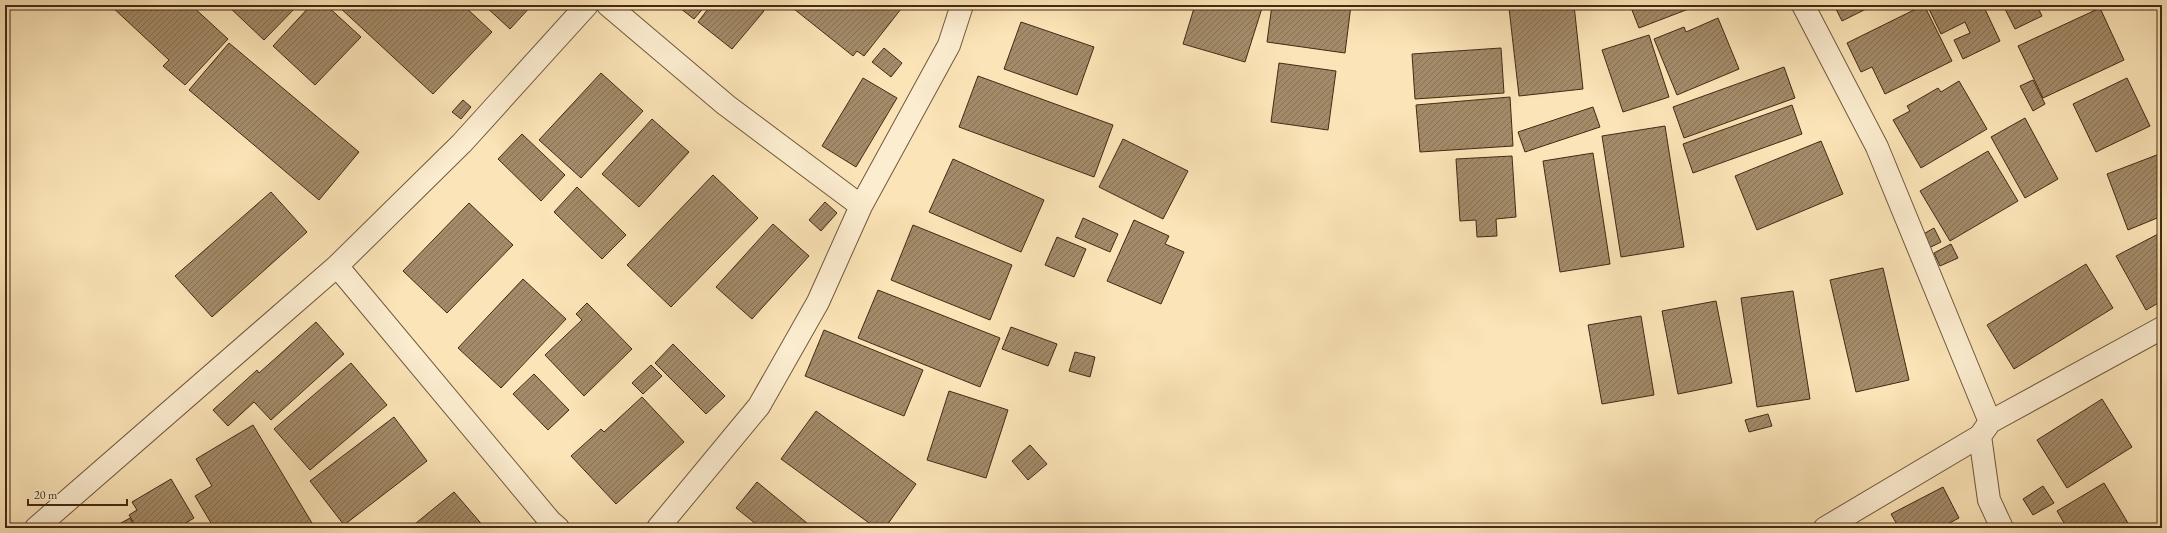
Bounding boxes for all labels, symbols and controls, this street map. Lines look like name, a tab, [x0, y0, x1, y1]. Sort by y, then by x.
scale bar	[28, 481, 127, 507]
text: 20 m	[34, 487, 58, 503]

